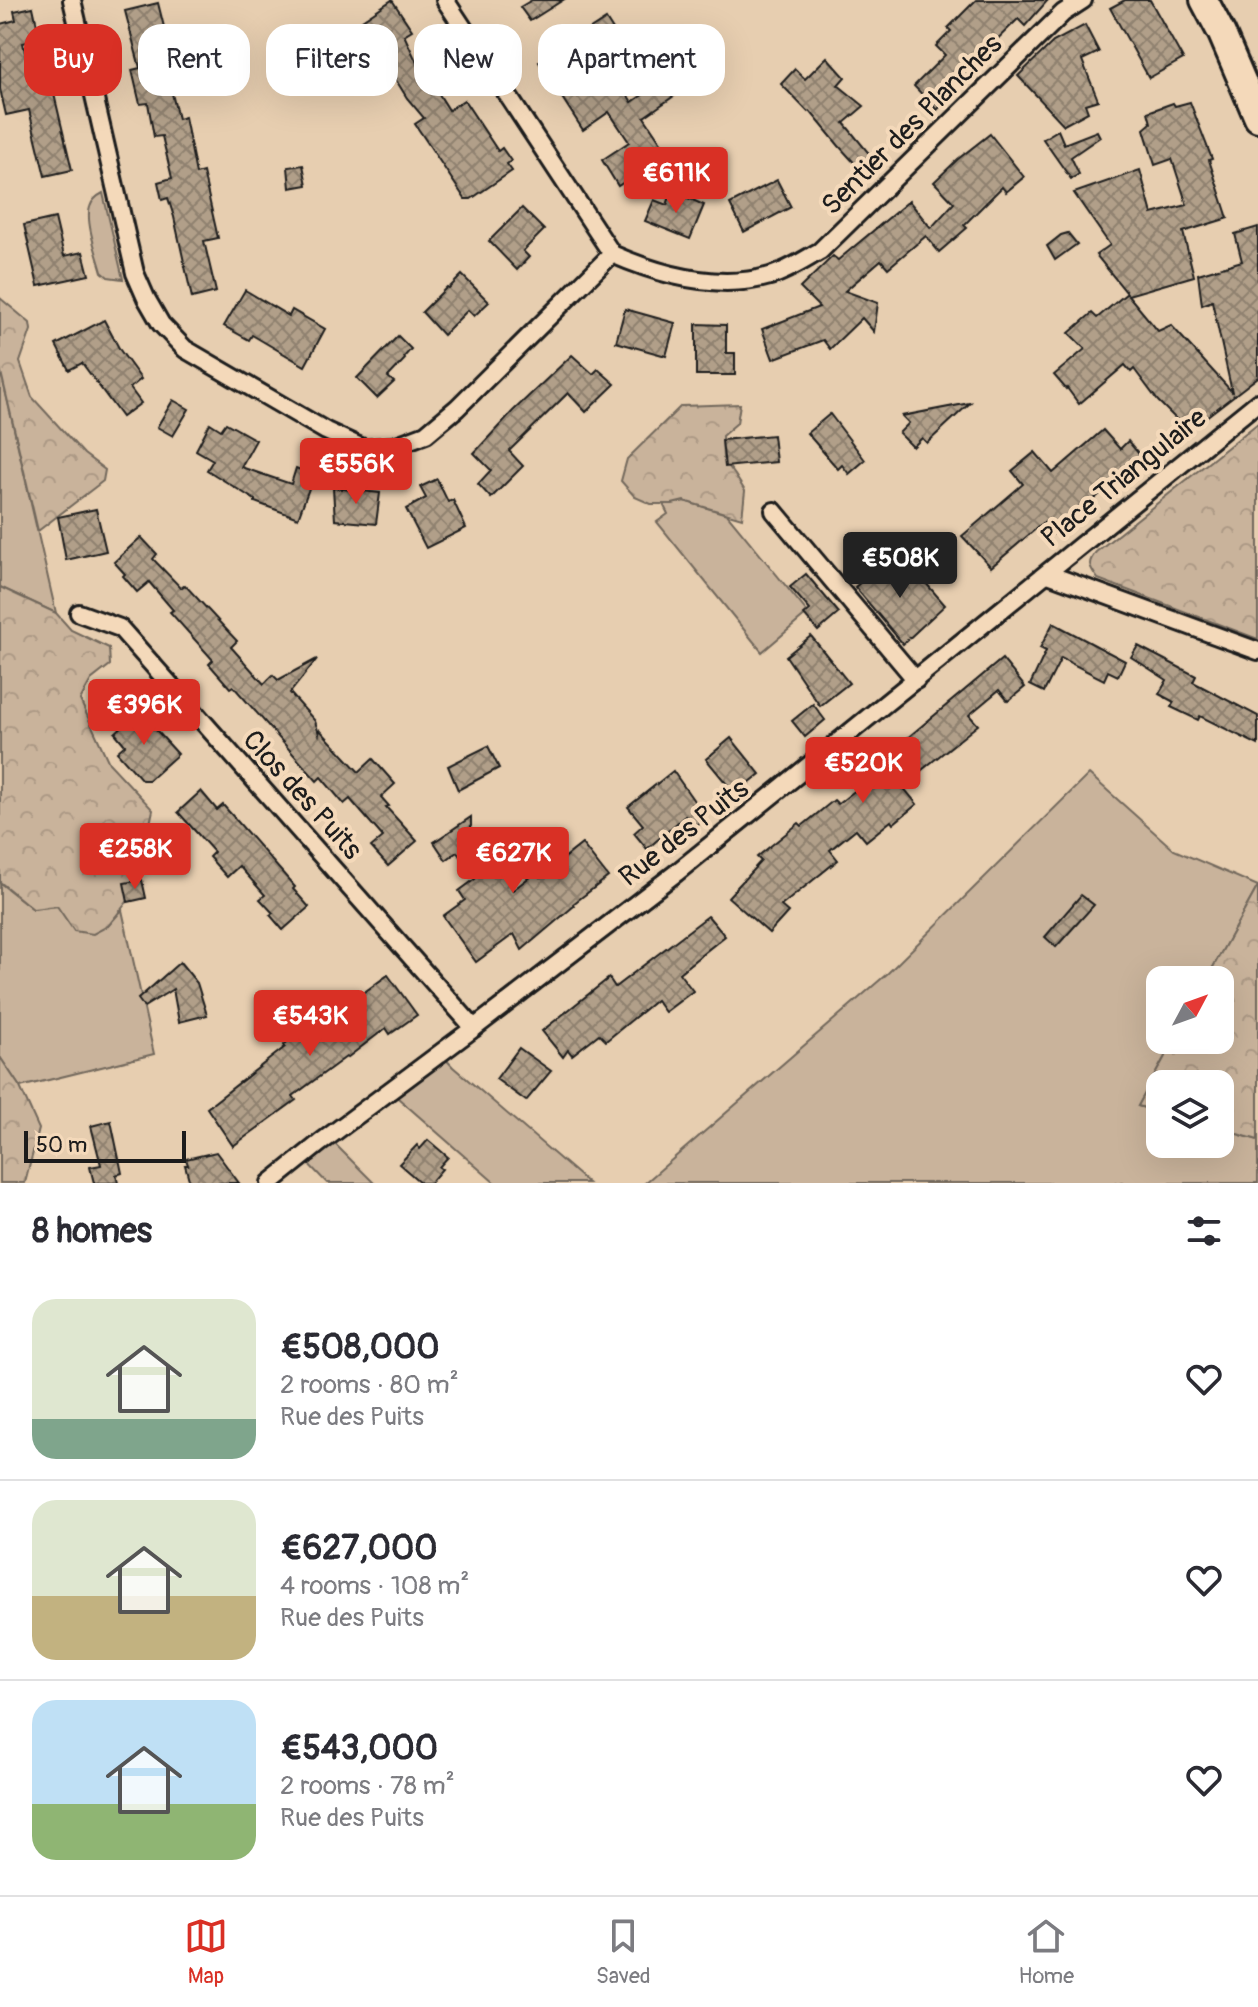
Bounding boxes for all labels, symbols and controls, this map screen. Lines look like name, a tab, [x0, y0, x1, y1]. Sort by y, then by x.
chip: Buy	[24, 24, 122, 96]
chip: Rent	[138, 24, 250, 96]
chip: Filters	[266, 24, 398, 96]
chip: New	[414, 24, 522, 96]
chip: Apartment	[538, 24, 725, 96]
street label: Sentier des Planches	[814, 27, 1010, 223]
pin: €611K	[620, 147, 732, 215]
text: €611K	[642, 157, 710, 189]
street label: Place Triangulaire	[1034, 400, 1214, 555]
pin: €556K	[300, 438, 412, 506]
text: €556K	[318, 448, 394, 480]
pin: €508K	[844, 532, 956, 600]
text: €508K	[861, 542, 939, 574]
pin: €396K	[88, 679, 200, 747]
text: €396K	[106, 689, 182, 721]
street label: Clos des Puits	[235, 723, 370, 867]
pin: €520K	[807, 737, 919, 805]
text: €520K	[823, 747, 903, 779]
street label: Rue des Puits	[612, 771, 756, 894]
pin: €258K	[79, 823, 191, 891]
pin: €627K	[457, 827, 569, 895]
text: €258K	[98, 833, 172, 865]
text: €627K	[475, 837, 551, 869]
north arrow	[1146, 966, 1234, 1054]
map controls	[1146, 966, 1234, 1158]
pin: €543K	[254, 990, 366, 1058]
text: €543K	[272, 1000, 348, 1032]
button: layers	[1146, 1070, 1234, 1158]
scale bar	[24, 1127, 186, 1163]
text: 50 m	[36, 1131, 87, 1159]
icon: filters	[1182, 1209, 1226, 1253]
text: 8 homes	[32, 1210, 152, 1253]
text: €508,000	[280, 1326, 440, 1369]
icon: home	[96, 1331, 192, 1427]
icon: heart	[1182, 1357, 1226, 1401]
text: 2 rooms · 80 m²	[280, 1369, 459, 1401]
text: Rue des Puits	[280, 1401, 424, 1433]
text: €627,000	[280, 1527, 438, 1570]
icon: home	[96, 1532, 192, 1628]
icon: heart	[1182, 1558, 1226, 1602]
text: 4 rooms · 108 m²	[280, 1570, 469, 1602]
text: Rue des Puits	[280, 1602, 424, 1634]
text: €543,000	[280, 1727, 438, 1770]
icon: home	[96, 1732, 192, 1828]
icon: heart	[1182, 1758, 1226, 1802]
text: 2 rooms · 78 m²	[280, 1770, 455, 1802]
text: Rue des Puits	[280, 1802, 424, 1834]
tab: Map	[184, 1914, 228, 1990]
tab: Saved	[596, 1914, 651, 1990]
tab: Home	[1019, 1914, 1074, 1990]

